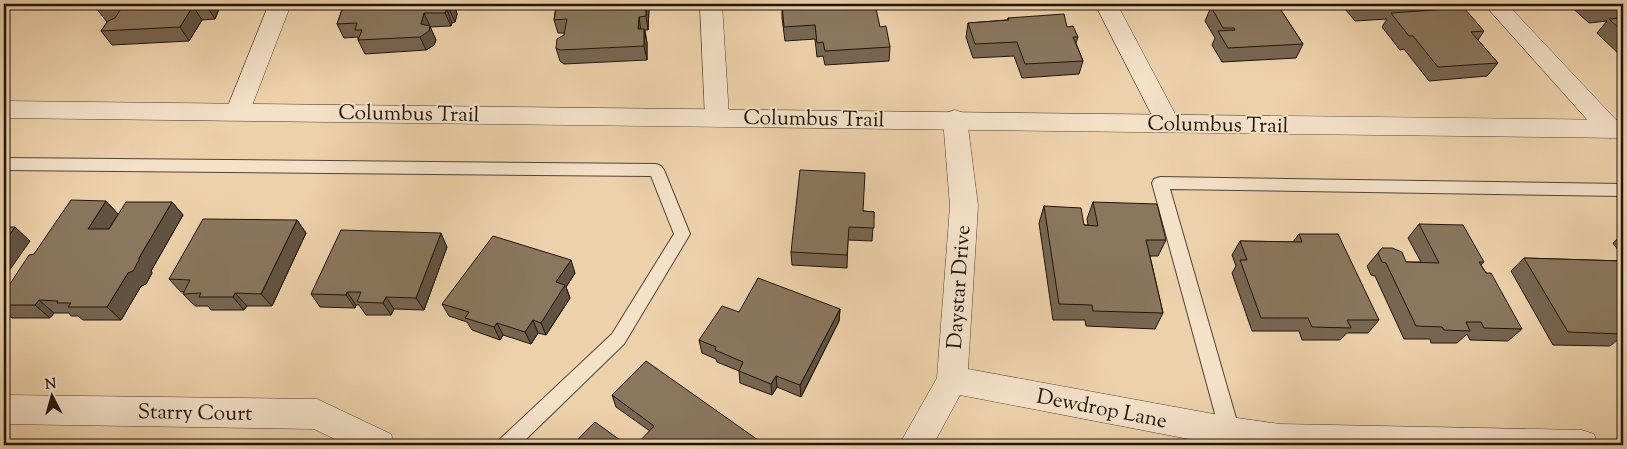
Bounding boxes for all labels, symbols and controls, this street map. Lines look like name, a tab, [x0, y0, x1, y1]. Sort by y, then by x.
street label: Columbus Trail	[338, 99, 480, 131]
street label: Columbus Trail	[743, 104, 885, 136]
street label: Columbus Trail	[1147, 110, 1289, 142]
street label: Daystar Drive	[941, 224, 979, 350]
north arrow	[28, 372, 78, 422]
text: N	[44, 375, 57, 396]
street label: Dewdrop Lane	[1034, 383, 1169, 437]
street label: Starry Court	[137, 398, 253, 430]

